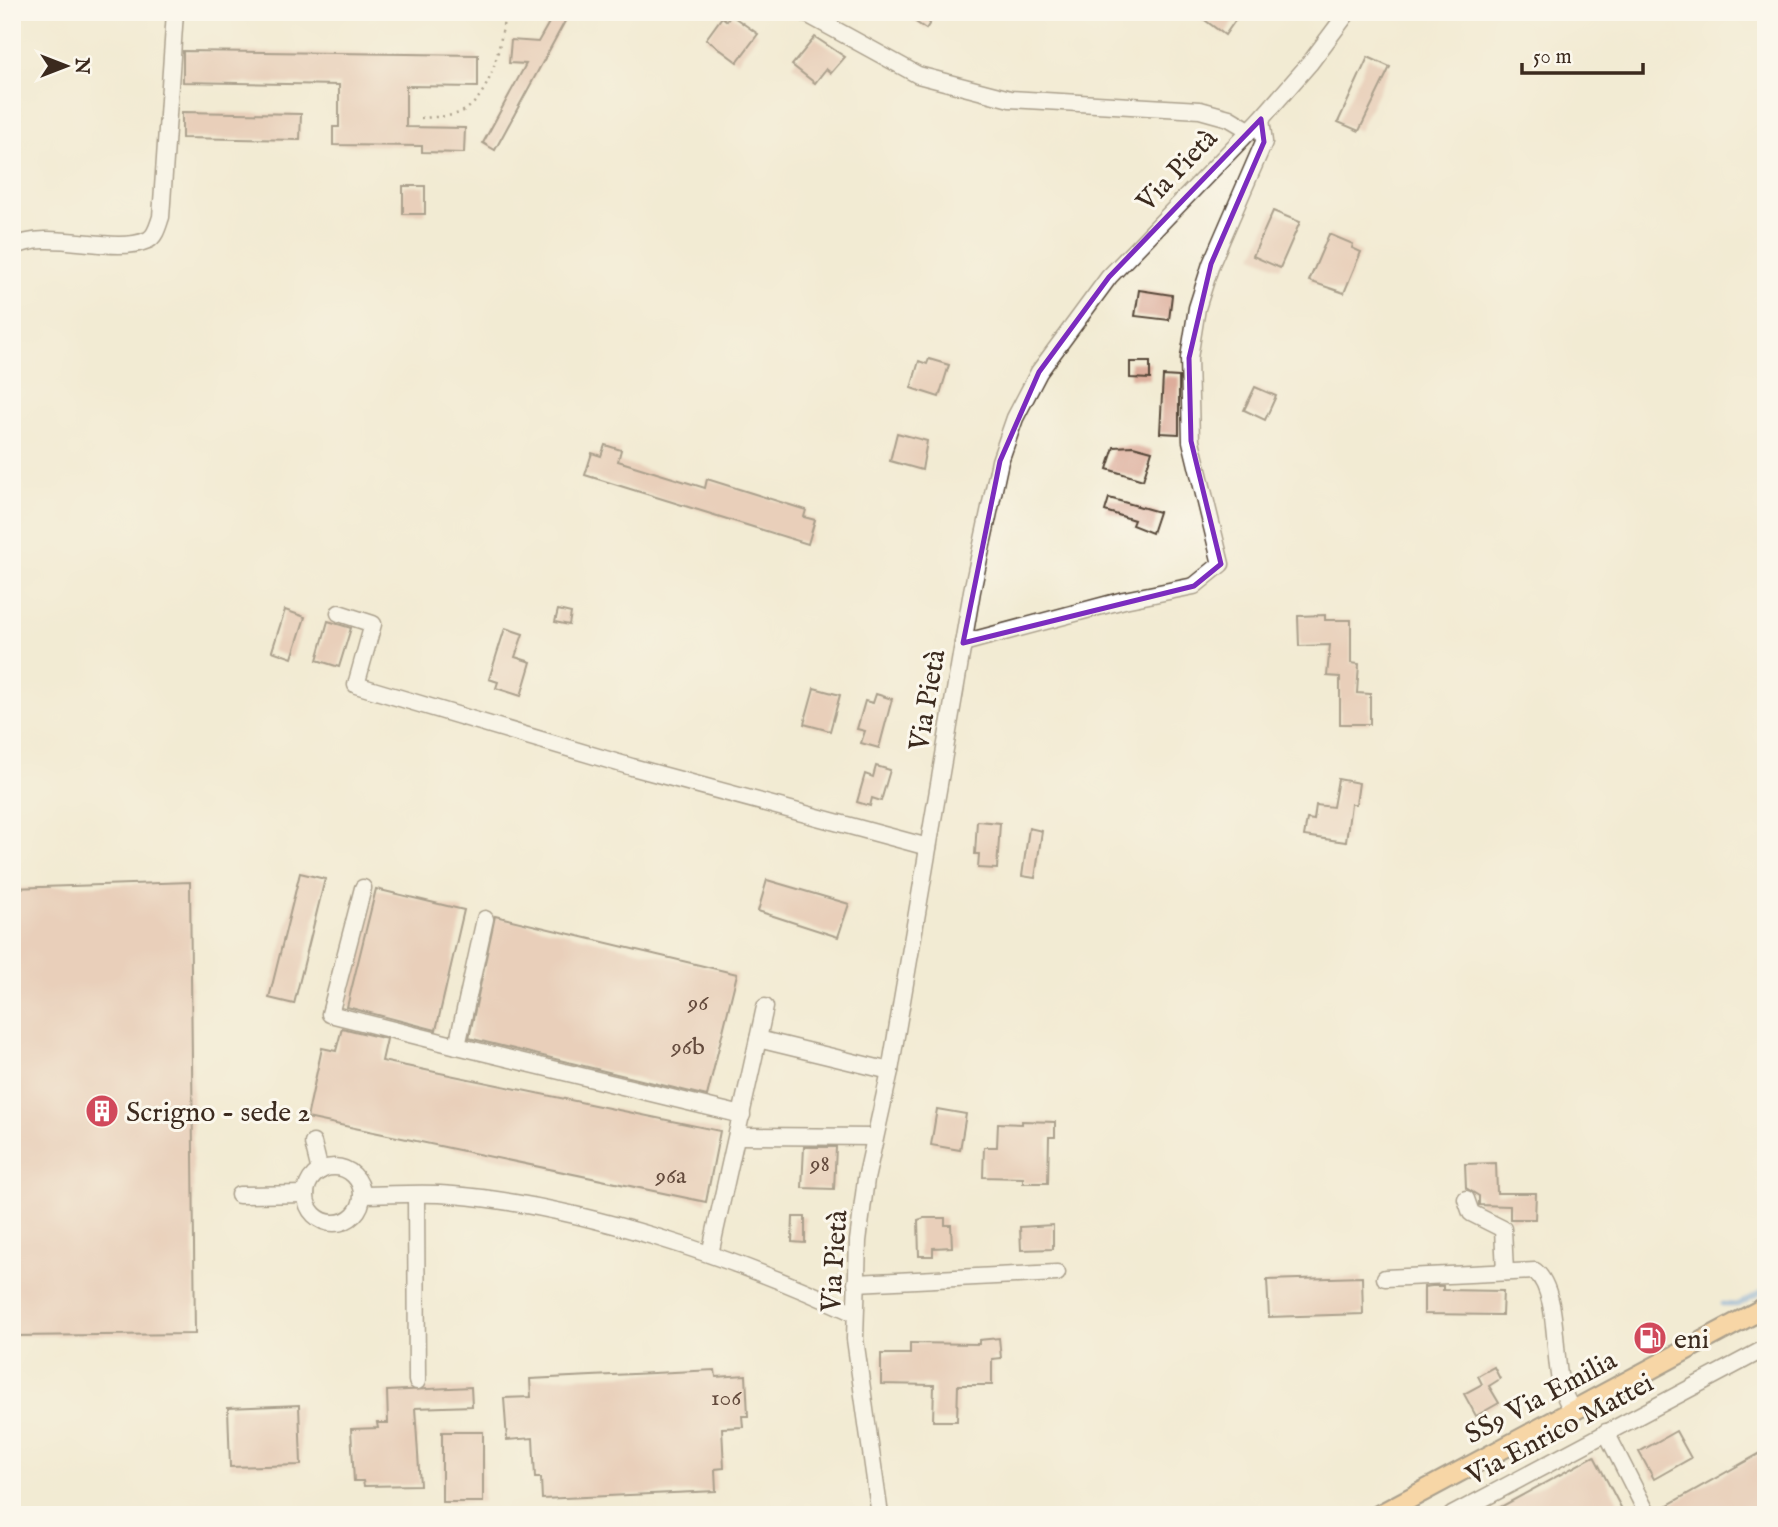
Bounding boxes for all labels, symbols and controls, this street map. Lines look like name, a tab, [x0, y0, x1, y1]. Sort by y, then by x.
north arrow	[32, 32, 102, 102]
scale bar	[1522, 32, 1643, 76]
text: 50 m	[1533, 44, 1572, 71]
text: N	[69, 57, 93, 75]
street label: Via Pietà	[1129, 121, 1226, 220]
street label: Via Pietà	[902, 646, 955, 755]
house number: 96	[687, 988, 709, 1019]
house number: 96b	[670, 1032, 705, 1063]
building icon: Scrigno - sede 2	[83, 1092, 121, 1130]
place label: Scrigno - sede 2	[126, 1096, 310, 1131]
house number: 98	[809, 1149, 830, 1180]
house number: 96a	[655, 1161, 687, 1192]
street label: Via Pietà	[814, 1208, 857, 1314]
fuel station icon: eni	[1631, 1319, 1669, 1357]
place label: eni	[1674, 1323, 1709, 1358]
street label: SS9 Via Emilia	[1459, 1343, 1624, 1453]
street label: Via Enrico Mattei	[1460, 1366, 1660, 1495]
house number: 106	[711, 1383, 742, 1414]

